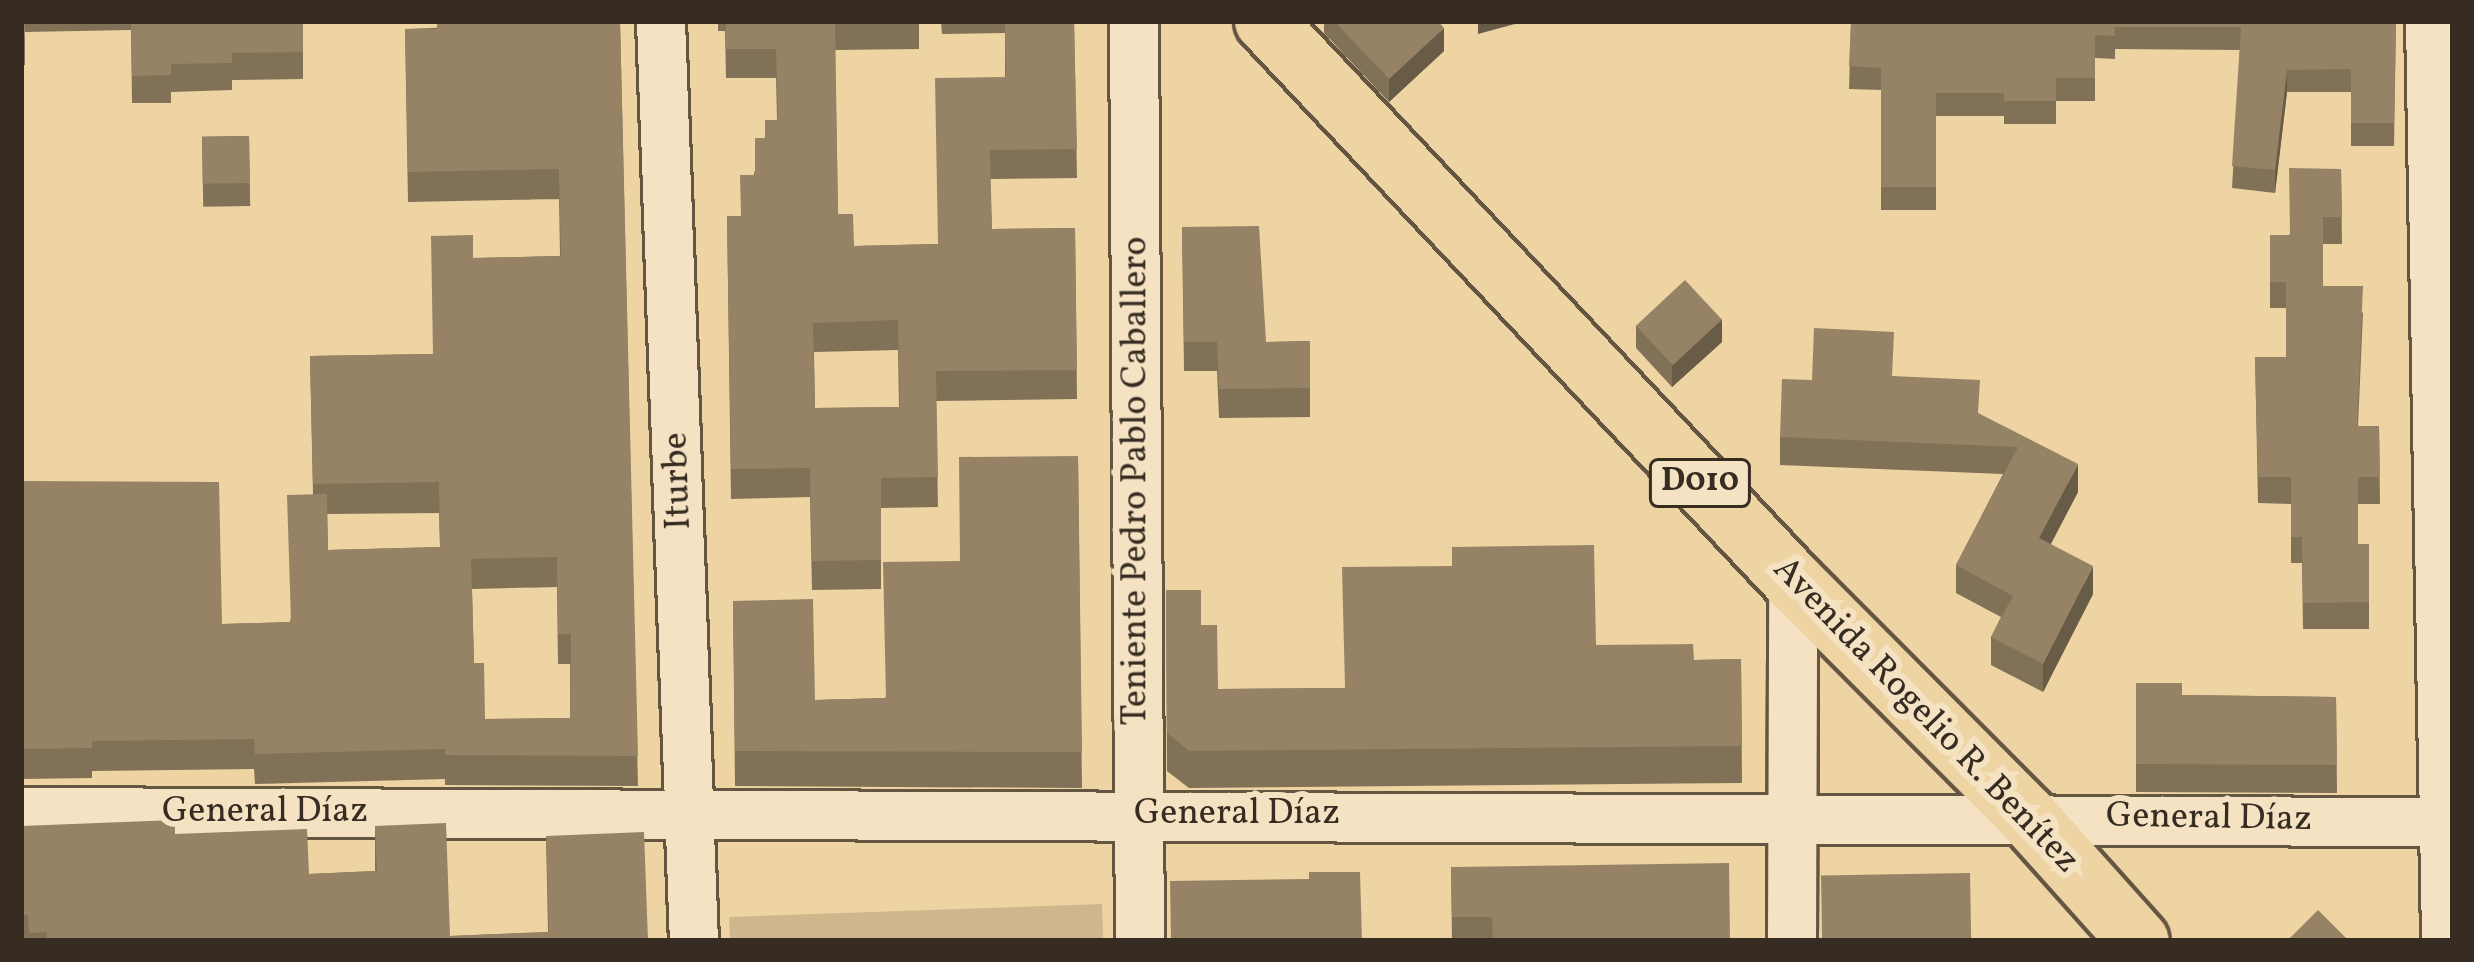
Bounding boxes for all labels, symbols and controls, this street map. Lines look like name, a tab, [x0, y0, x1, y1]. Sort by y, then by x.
street label: Teniente Pedro Pablo Caballero	[1115, 236, 1159, 726]
street label: Iturbe	[656, 432, 702, 530]
road number: D010	[1646, 456, 1754, 510]
street label: Avenida Rogelio R. Benítez	[1763, 549, 2087, 883]
street label: General Díaz	[162, 791, 368, 835]
street label: General Díaz	[1134, 793, 1340, 837]
street label: General Díaz	[2106, 796, 2312, 842]

